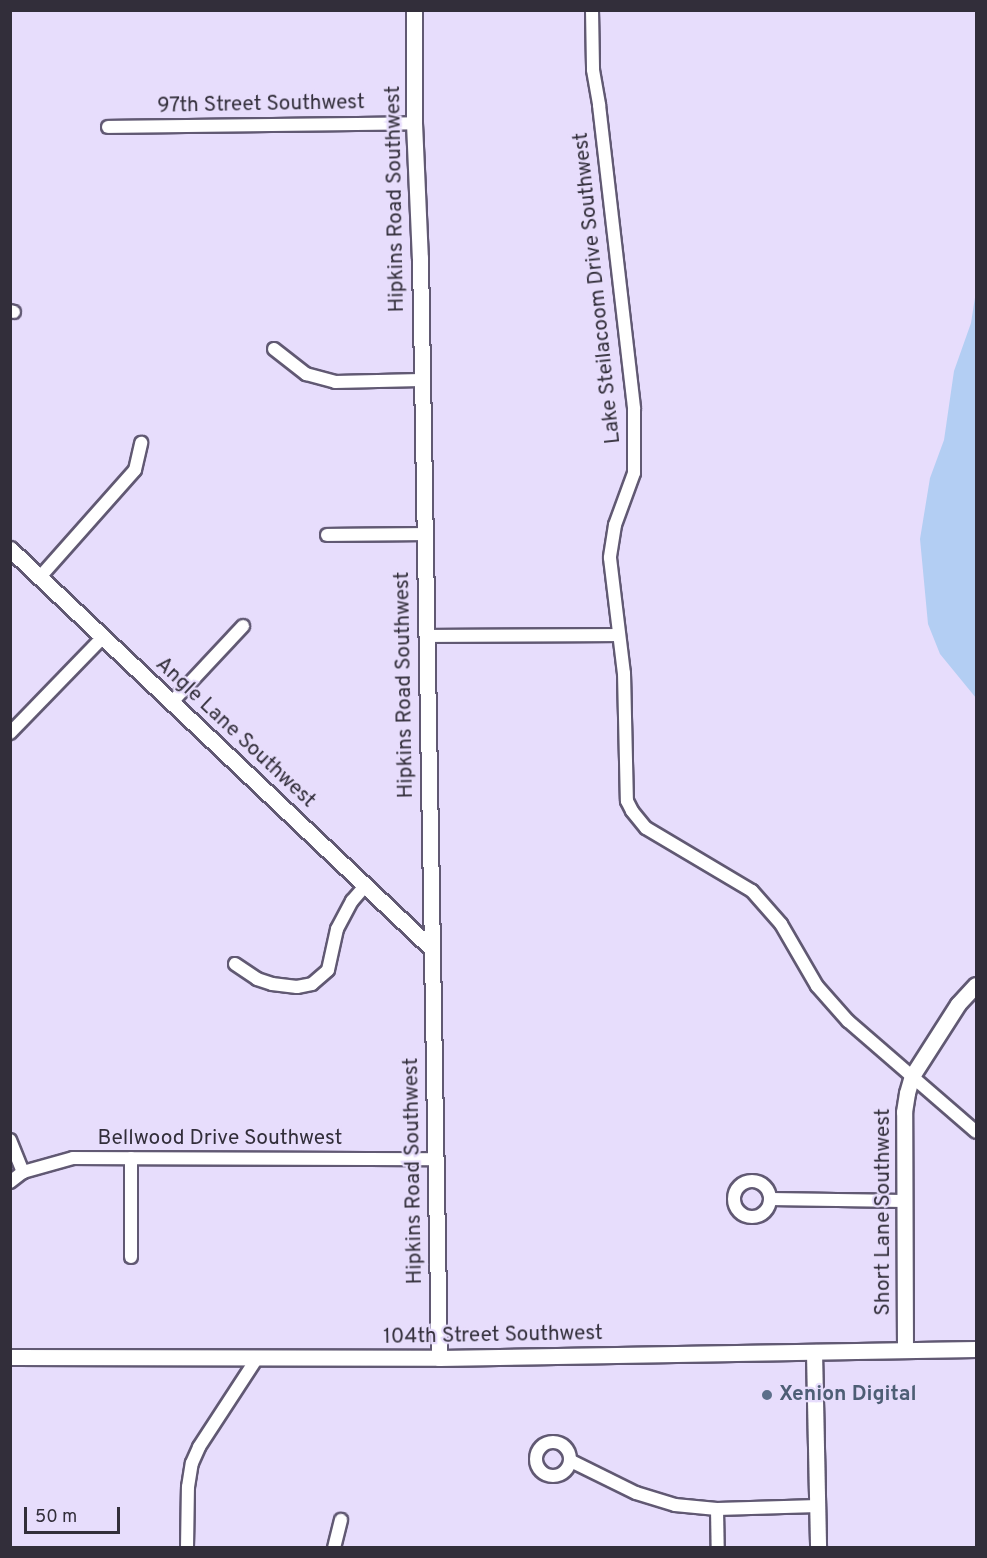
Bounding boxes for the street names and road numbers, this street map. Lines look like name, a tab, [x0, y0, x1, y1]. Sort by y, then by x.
street label: Hipkins Road Southwest	[381, 85, 411, 313]
street label: 97th Street Southwest	[157, 91, 365, 119]
street label: Lake Steilacoom Drive Southwest	[569, 131, 627, 445]
street label: Hipkins Road Southwest	[390, 571, 420, 799]
street label: Angle Lane Southwest	[150, 652, 320, 814]
street label: Hipkins Road Southwest	[399, 1057, 429, 1285]
street label: Short Lane Southwest	[871, 1108, 897, 1316]
street label: Bellwood Drive Southwest	[98, 1126, 342, 1152]
street label: 104th Street Southwest	[383, 1321, 603, 1351]

